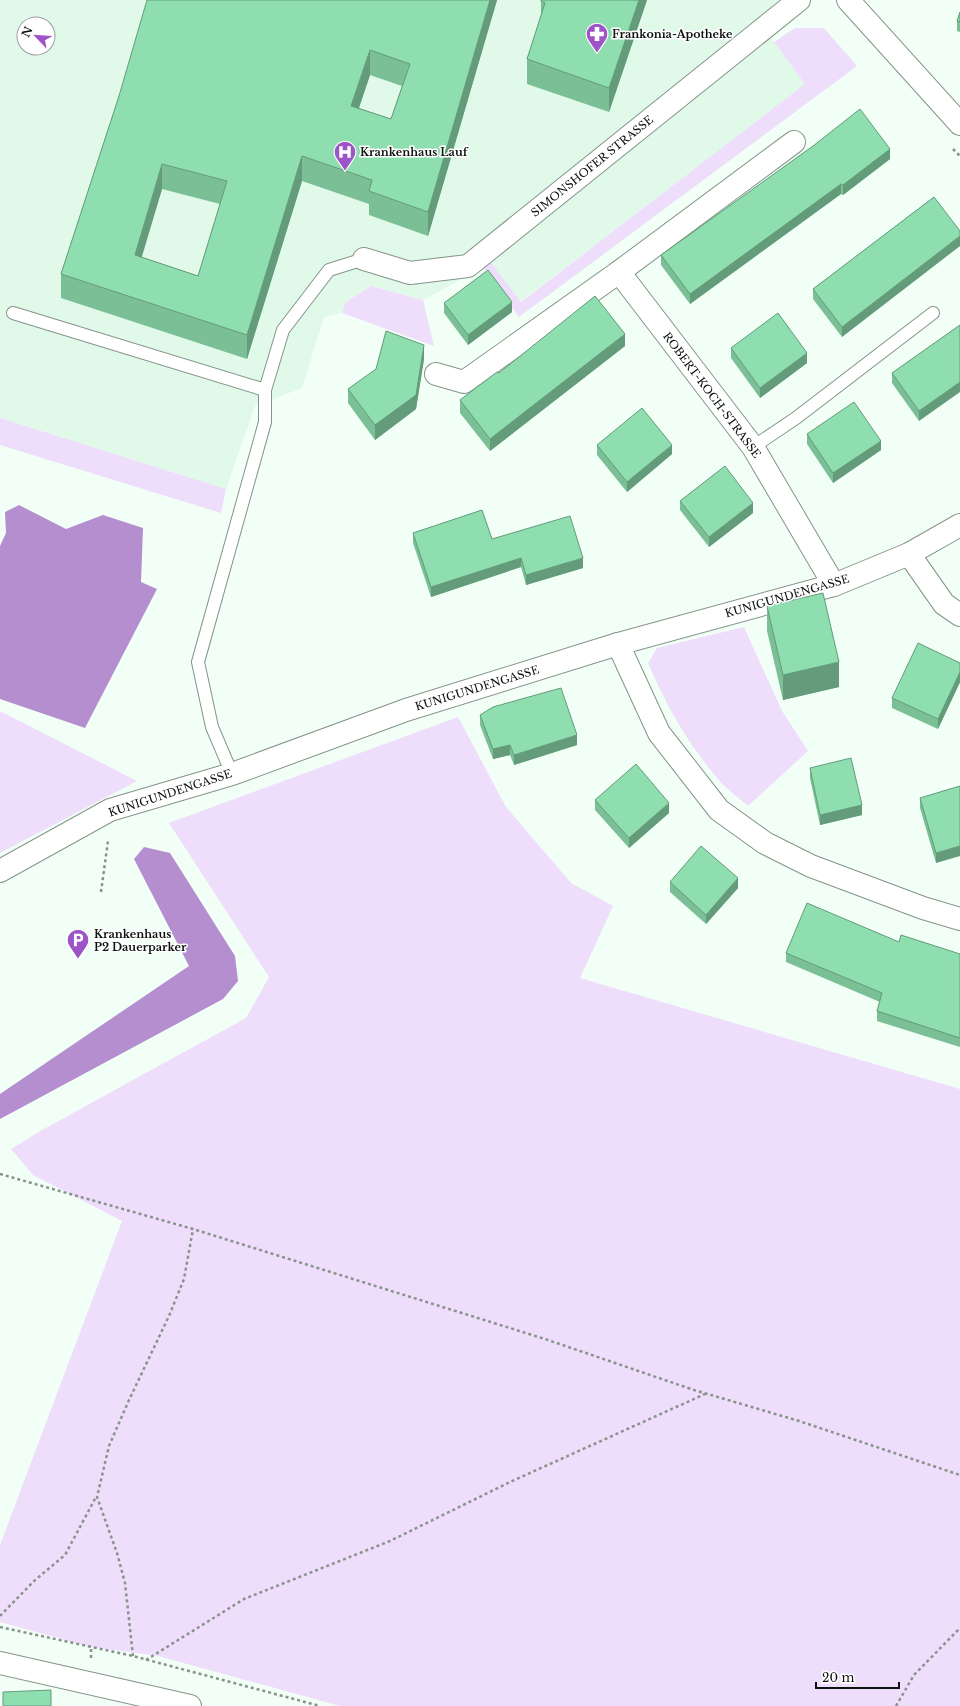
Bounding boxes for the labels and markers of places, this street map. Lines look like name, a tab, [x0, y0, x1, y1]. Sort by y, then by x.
pharmacy icon: Frankonia-Apotheke	[584, 21, 610, 54]
place label: Frankonia-Apotheke	[612, 27, 733, 41]
hospital icon: Krankenhaus Lauf	[332, 139, 358, 172]
place label: Krankenhaus Lauf	[360, 145, 469, 159]
parking icon: Krankenhaus P2 Dauerparker	[65, 927, 91, 960]
place label: Krankenhaus P2 Dauerparker	[94, 927, 187, 954]

